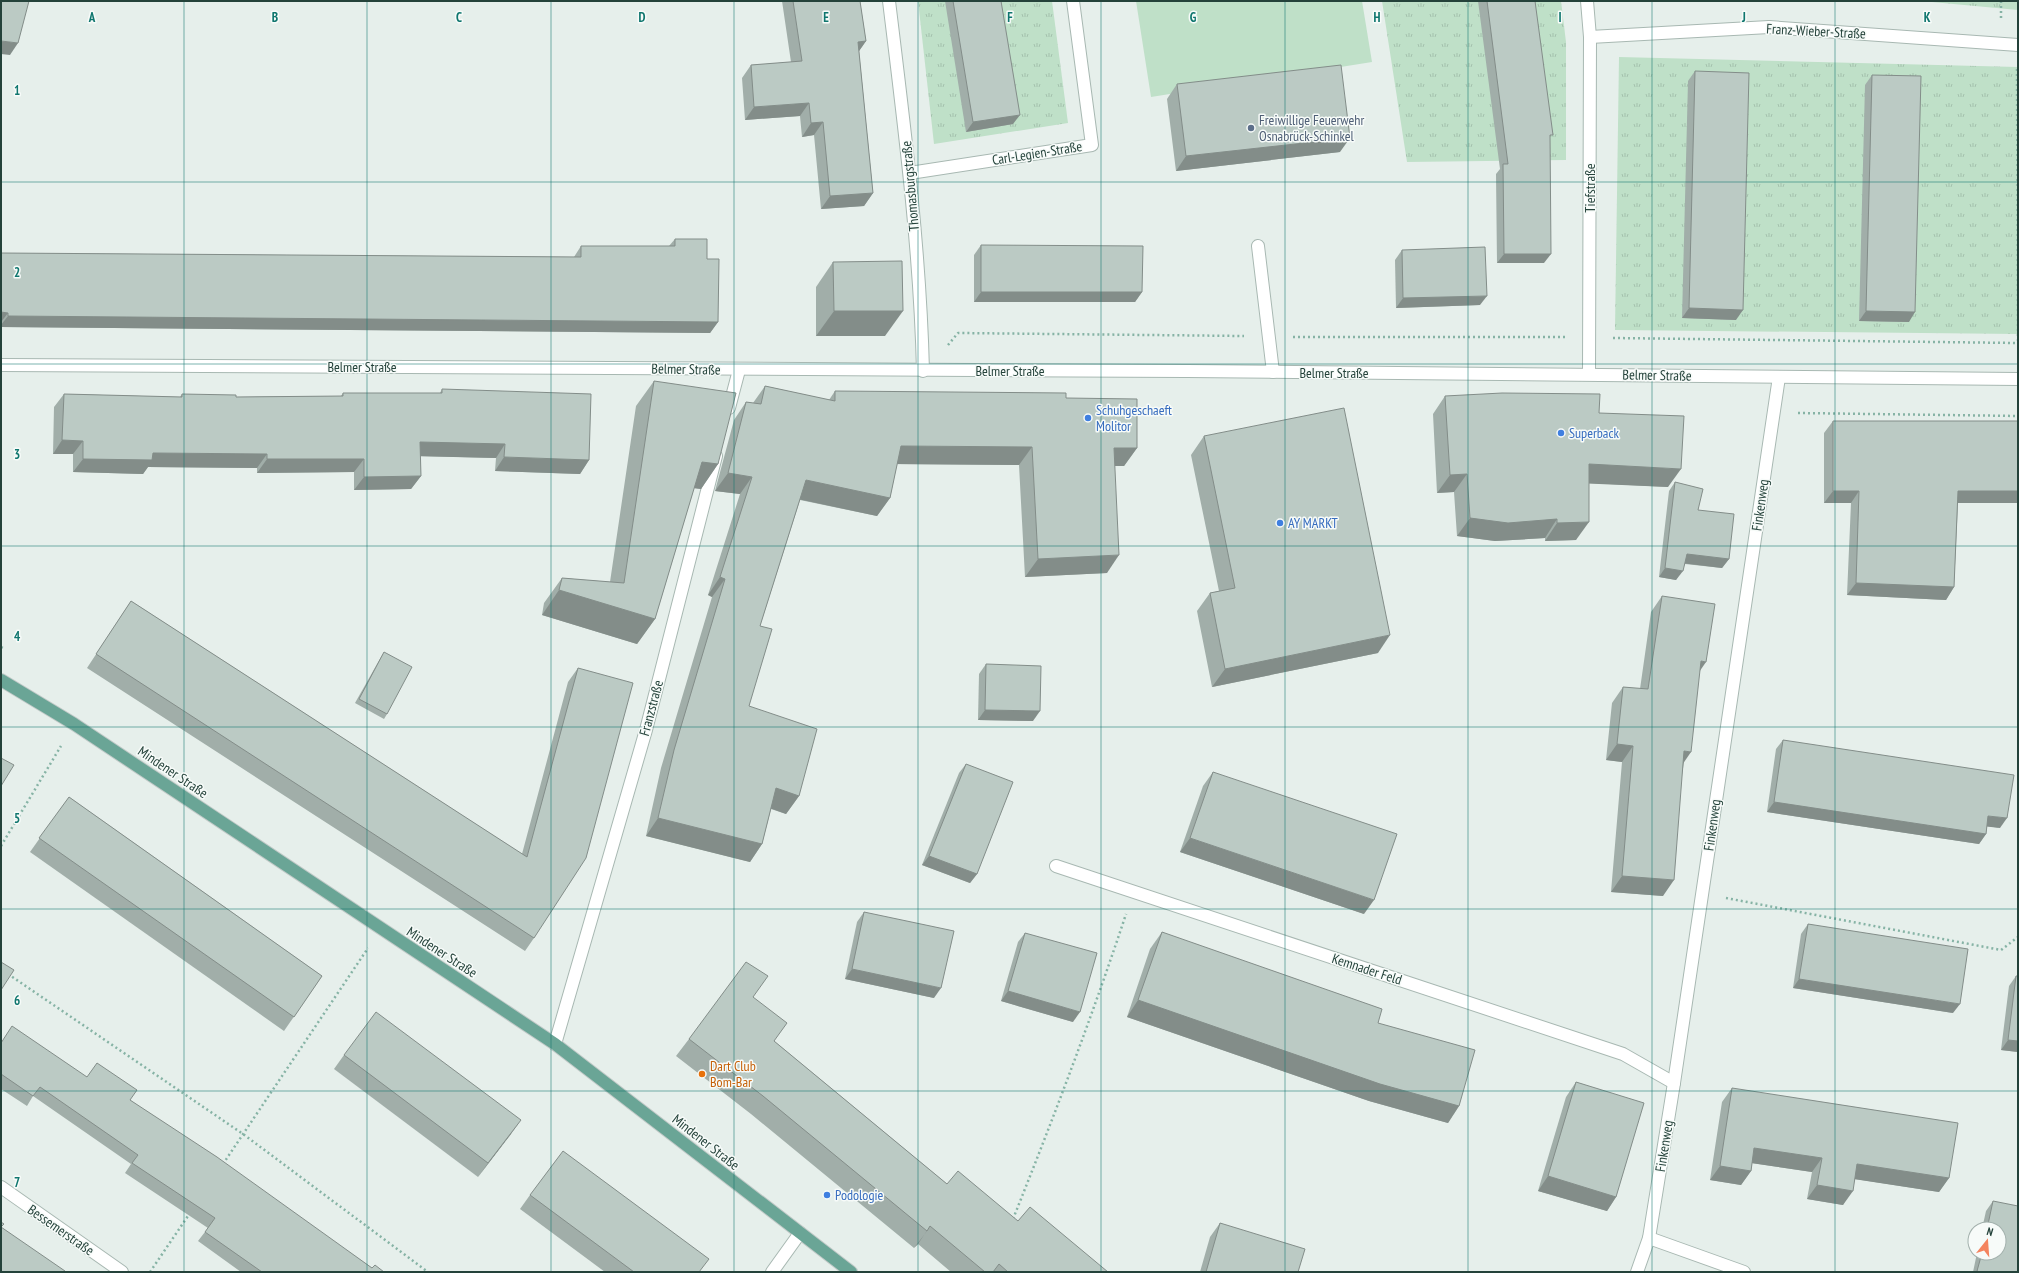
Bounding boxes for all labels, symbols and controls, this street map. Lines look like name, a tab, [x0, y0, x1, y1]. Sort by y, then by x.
text: A	[88, 9, 96, 26]
text: B	[272, 9, 278, 26]
text: C	[456, 9, 462, 26]
text: D	[639, 9, 646, 26]
text: E	[823, 9, 829, 26]
text: F	[1007, 9, 1013, 26]
text: G	[1190, 9, 1197, 26]
text: H	[1374, 9, 1381, 26]
text: I	[1558, 9, 1562, 26]
text: J	[1741, 9, 1746, 26]
text: K	[1924, 9, 1931, 26]
street label: Franz-Wieber-Straße	[1766, 19, 1867, 43]
text: 1	[14, 82, 20, 99]
place label: Freiwillige Feuerwehr Osnabrück-Schinkel	[1259, 111, 1364, 145]
marker: Freiwillige Feuerwehr Osnabrück-Schinkel	[1246, 123, 1256, 133]
street label: Carl-Legien-Straße	[991, 137, 1083, 169]
street label: Thomasburgstraße	[897, 140, 923, 232]
street label: Tiefstraße	[1581, 163, 1599, 213]
text: 2	[14, 264, 20, 281]
street label: Belmer Straße	[327, 358, 397, 376]
street label: Belmer Straße	[651, 359, 721, 379]
street label: Belmer Straße	[975, 362, 1045, 380]
street label: Belmer Straße	[1299, 364, 1369, 382]
street label: Belmer Straße	[1622, 365, 1692, 385]
place label: Schuhgeschaeft Molitor	[1096, 401, 1172, 435]
marker: Schuhgeschaeft Molitor	[1083, 413, 1093, 423]
place label: Superback	[1569, 424, 1619, 442]
marker: Superback	[1556, 428, 1566, 438]
text: 3	[14, 446, 20, 463]
street label: Finkenweg	[1747, 478, 1773, 532]
place label: AY MARKT	[1288, 514, 1339, 532]
marker: AY MARKT	[1275, 518, 1285, 528]
text: 4	[14, 628, 21, 645]
street label: Franzstraße	[635, 678, 667, 738]
street label: Mindener Straße	[135, 742, 212, 802]
street label: Finkenweg	[1699, 798, 1725, 852]
text: 5	[14, 810, 20, 827]
street label: Mindener Straße	[403, 923, 481, 982]
street label: Kemnader Feld	[1330, 949, 1404, 989]
text: 6	[14, 992, 20, 1009]
place label: Dart Club Bom-Bar	[710, 1057, 756, 1091]
marker: Dart Club Bom-Bar	[697, 1069, 707, 1079]
street label: Mindener Straße	[669, 1110, 743, 1174]
street label: Finkenweg	[1651, 1119, 1677, 1173]
text: 7	[14, 1174, 20, 1191]
place label: Podologie	[835, 1186, 883, 1204]
marker: Podologie	[822, 1190, 832, 1200]
street label: Bessemerstraße	[24, 1201, 98, 1260]
north arrow	[1967, 1221, 2007, 1261]
text: N	[1985, 1224, 1995, 1239]

